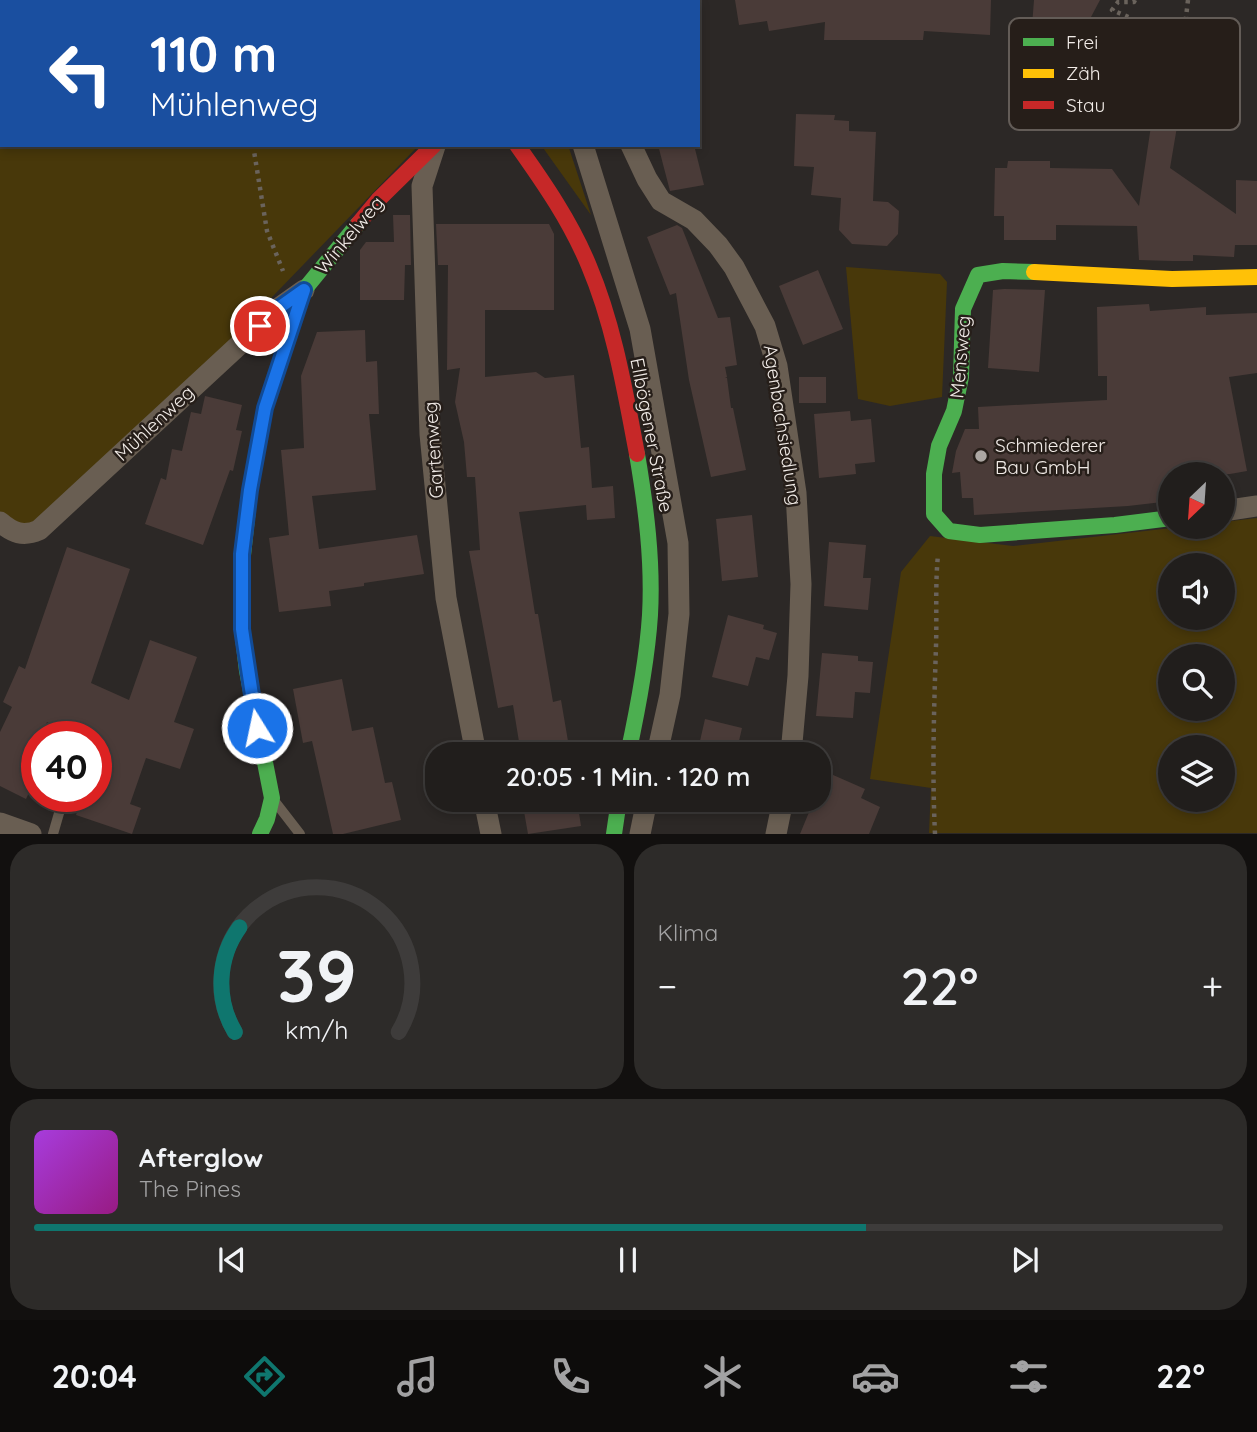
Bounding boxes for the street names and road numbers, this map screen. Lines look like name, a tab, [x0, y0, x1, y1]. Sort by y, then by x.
street label: Winkelweg	[309, 191, 389, 279]
street label: Mensweg	[944, 315, 976, 399]
street label: Agenbachsiedlung	[758, 343, 808, 507]
street label: Ellbögener Straße	[625, 356, 679, 514]
street label: Mühlenweg	[109, 380, 199, 466]
street label: Gartenweg	[418, 401, 448, 499]

